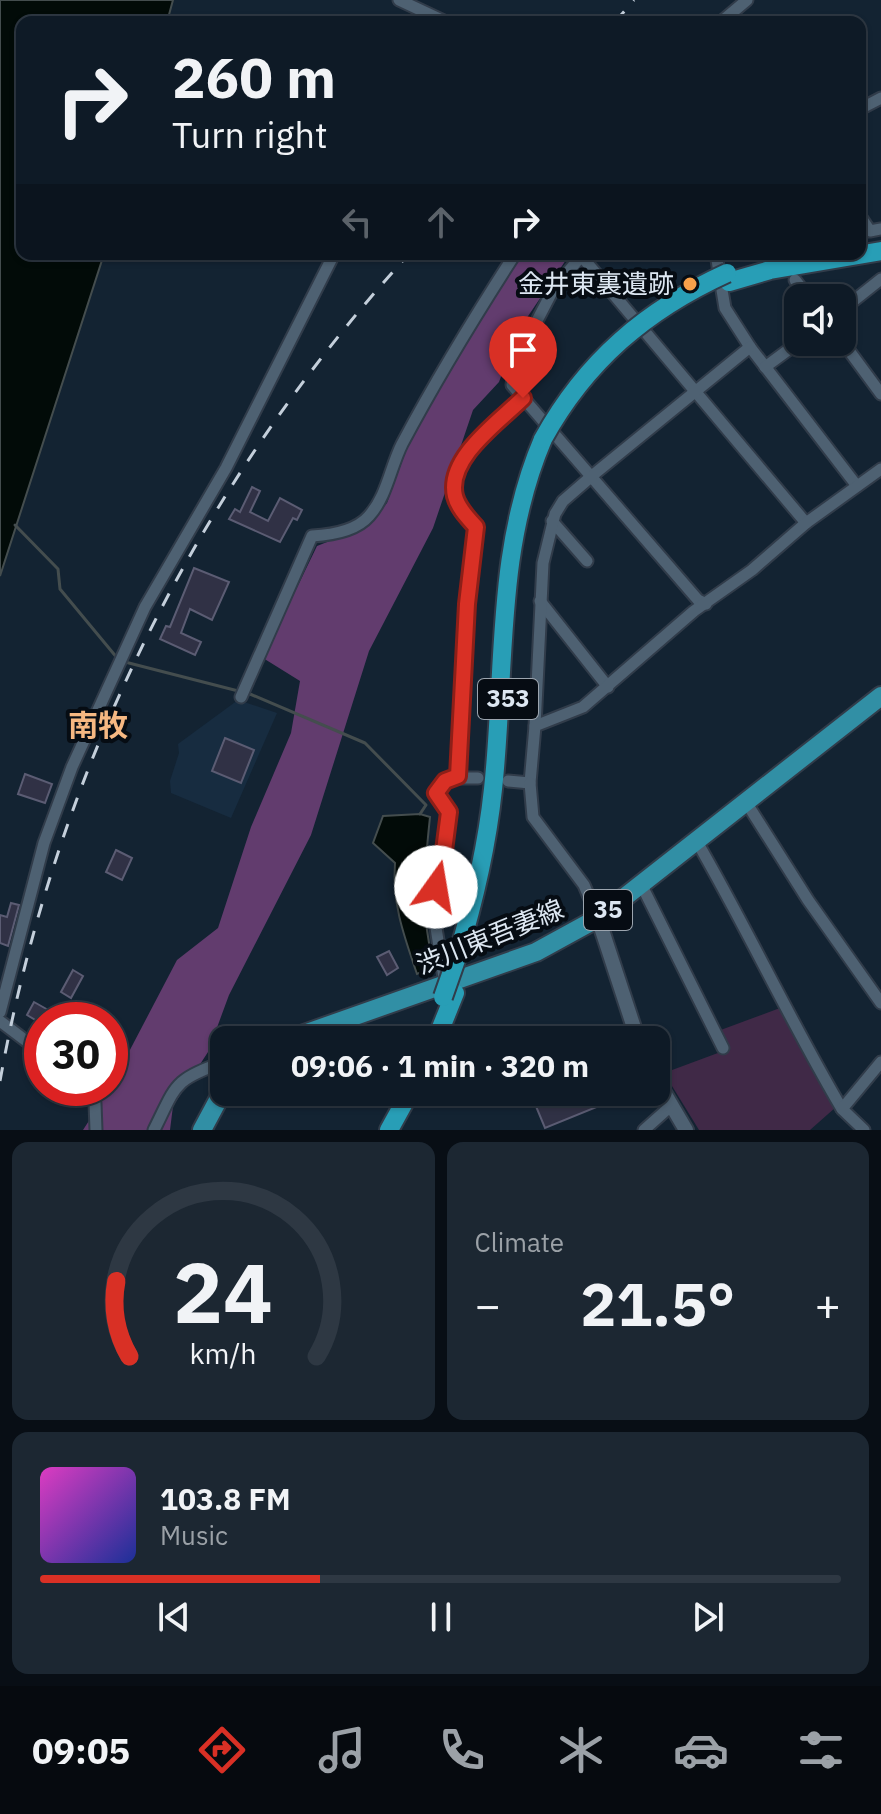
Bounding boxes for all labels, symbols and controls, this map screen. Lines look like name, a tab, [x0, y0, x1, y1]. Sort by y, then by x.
text: 260 m	[172, 41, 336, 113]
icon: right	[40, 48, 144, 152]
text: Turn right	[172, 111, 328, 158]
icon: left	[335, 200, 379, 244]
icon: ahead	[419, 200, 463, 244]
icon: right	[503, 200, 547, 244]
place label: 金井東裏遺跡	[518, 266, 674, 300]
marker: 金井東裏遺跡	[681, 275, 699, 293]
map controls	[784, 284, 856, 356]
button: sound	[784, 284, 856, 356]
pin	[489, 316, 557, 398]
icon: arrive	[501, 328, 545, 372]
road number: 353	[478, 679, 538, 719]
district label: 南牧	[68, 705, 128, 744]
position arrow	[394, 845, 478, 929]
road number: 35	[584, 890, 632, 930]
street label: 渋川東吾妻線	[411, 891, 568, 981]
speed limit sign: 30	[24, 1002, 128, 1106]
text: 09:06 · 1 min · 320 m	[291, 1046, 589, 1085]
text: Climate	[475, 1225, 564, 1259]
text: 24	[173, 1238, 273, 1346]
text: 21.5°	[580, 1264, 735, 1343]
text: −	[475, 1276, 501, 1333]
text: +	[815, 1276, 841, 1333]
text: km/h	[190, 1335, 257, 1372]
text: 103.8 FM	[160, 1479, 291, 1518]
text: Music	[160, 1518, 228, 1552]
icon: previous	[152, 1595, 196, 1639]
icon: pause	[419, 1595, 463, 1639]
icon: next	[686, 1595, 730, 1639]
icon: directions	[194, 1722, 250, 1778]
icon: music	[314, 1722, 370, 1778]
icon: phone	[434, 1722, 490, 1778]
icon: climate	[553, 1722, 609, 1778]
icon: car	[673, 1722, 729, 1778]
icon: filters	[793, 1722, 849, 1778]
text: 09:05	[32, 1727, 130, 1774]

